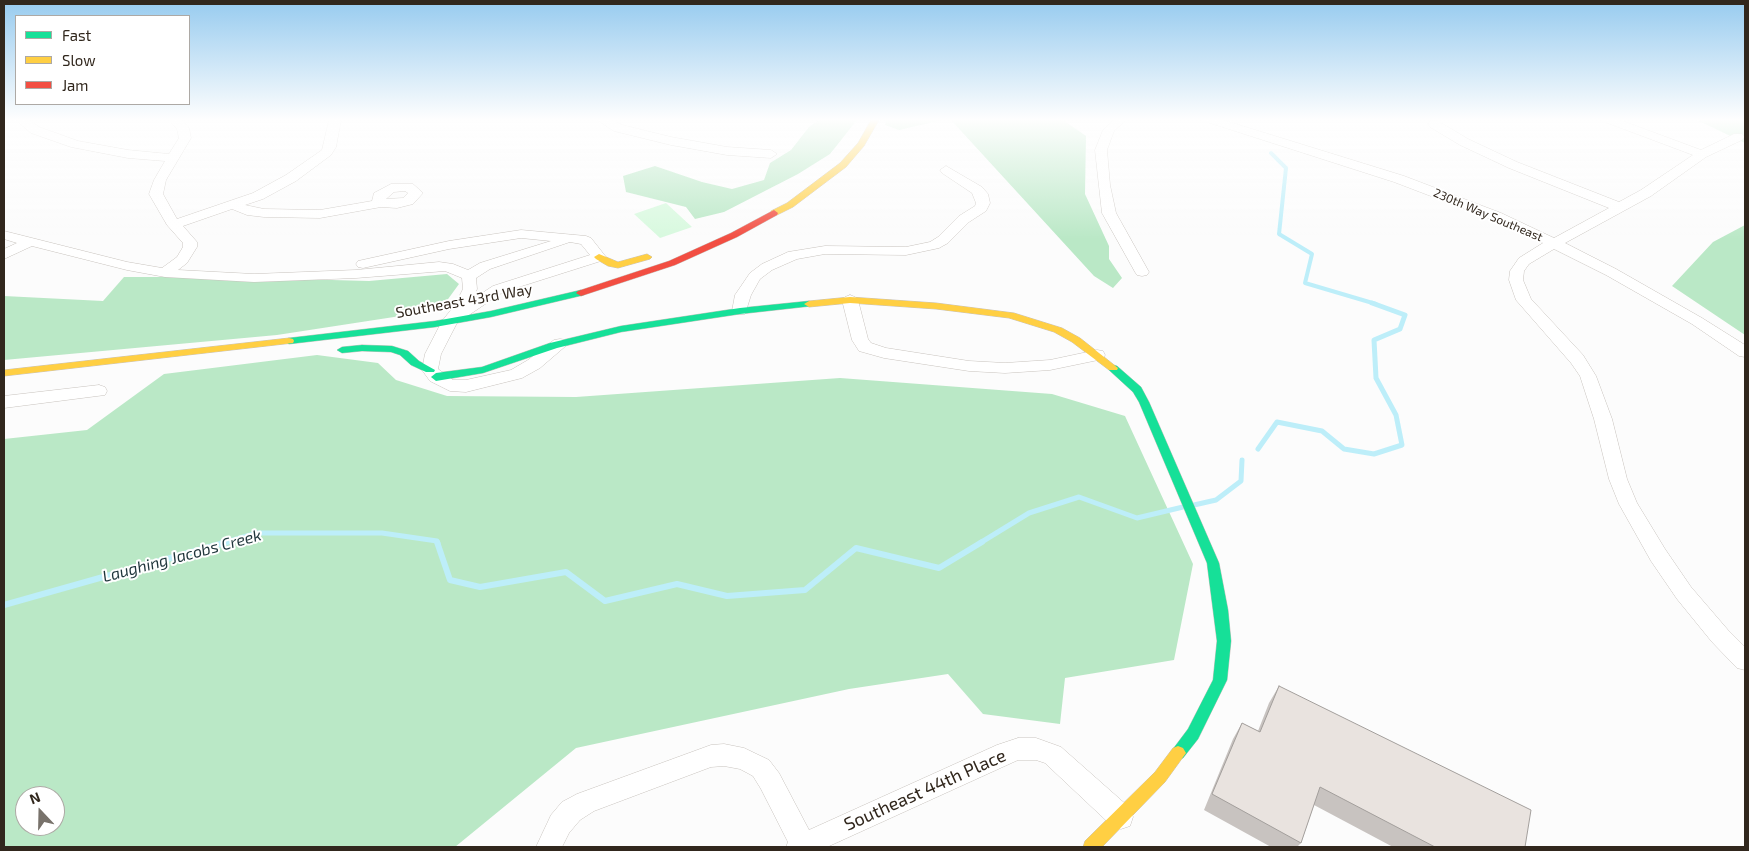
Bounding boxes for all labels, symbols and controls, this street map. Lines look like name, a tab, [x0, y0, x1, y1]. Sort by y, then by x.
legend	[15, 15, 190, 105]
text: Fast	[62, 26, 91, 44]
text: Slow	[62, 51, 96, 69]
text: Jam	[62, 76, 88, 94]
street label: 230th Way Southeast	[1431, 185, 1545, 245]
street label: Southeast 43rd Way	[394, 280, 534, 322]
water label: Laughing Jacobs Creek	[100, 526, 264, 586]
street label: Southeast 44th Place	[841, 745, 1009, 835]
north arrow	[15, 786, 65, 836]
text: N	[27, 788, 43, 807]

